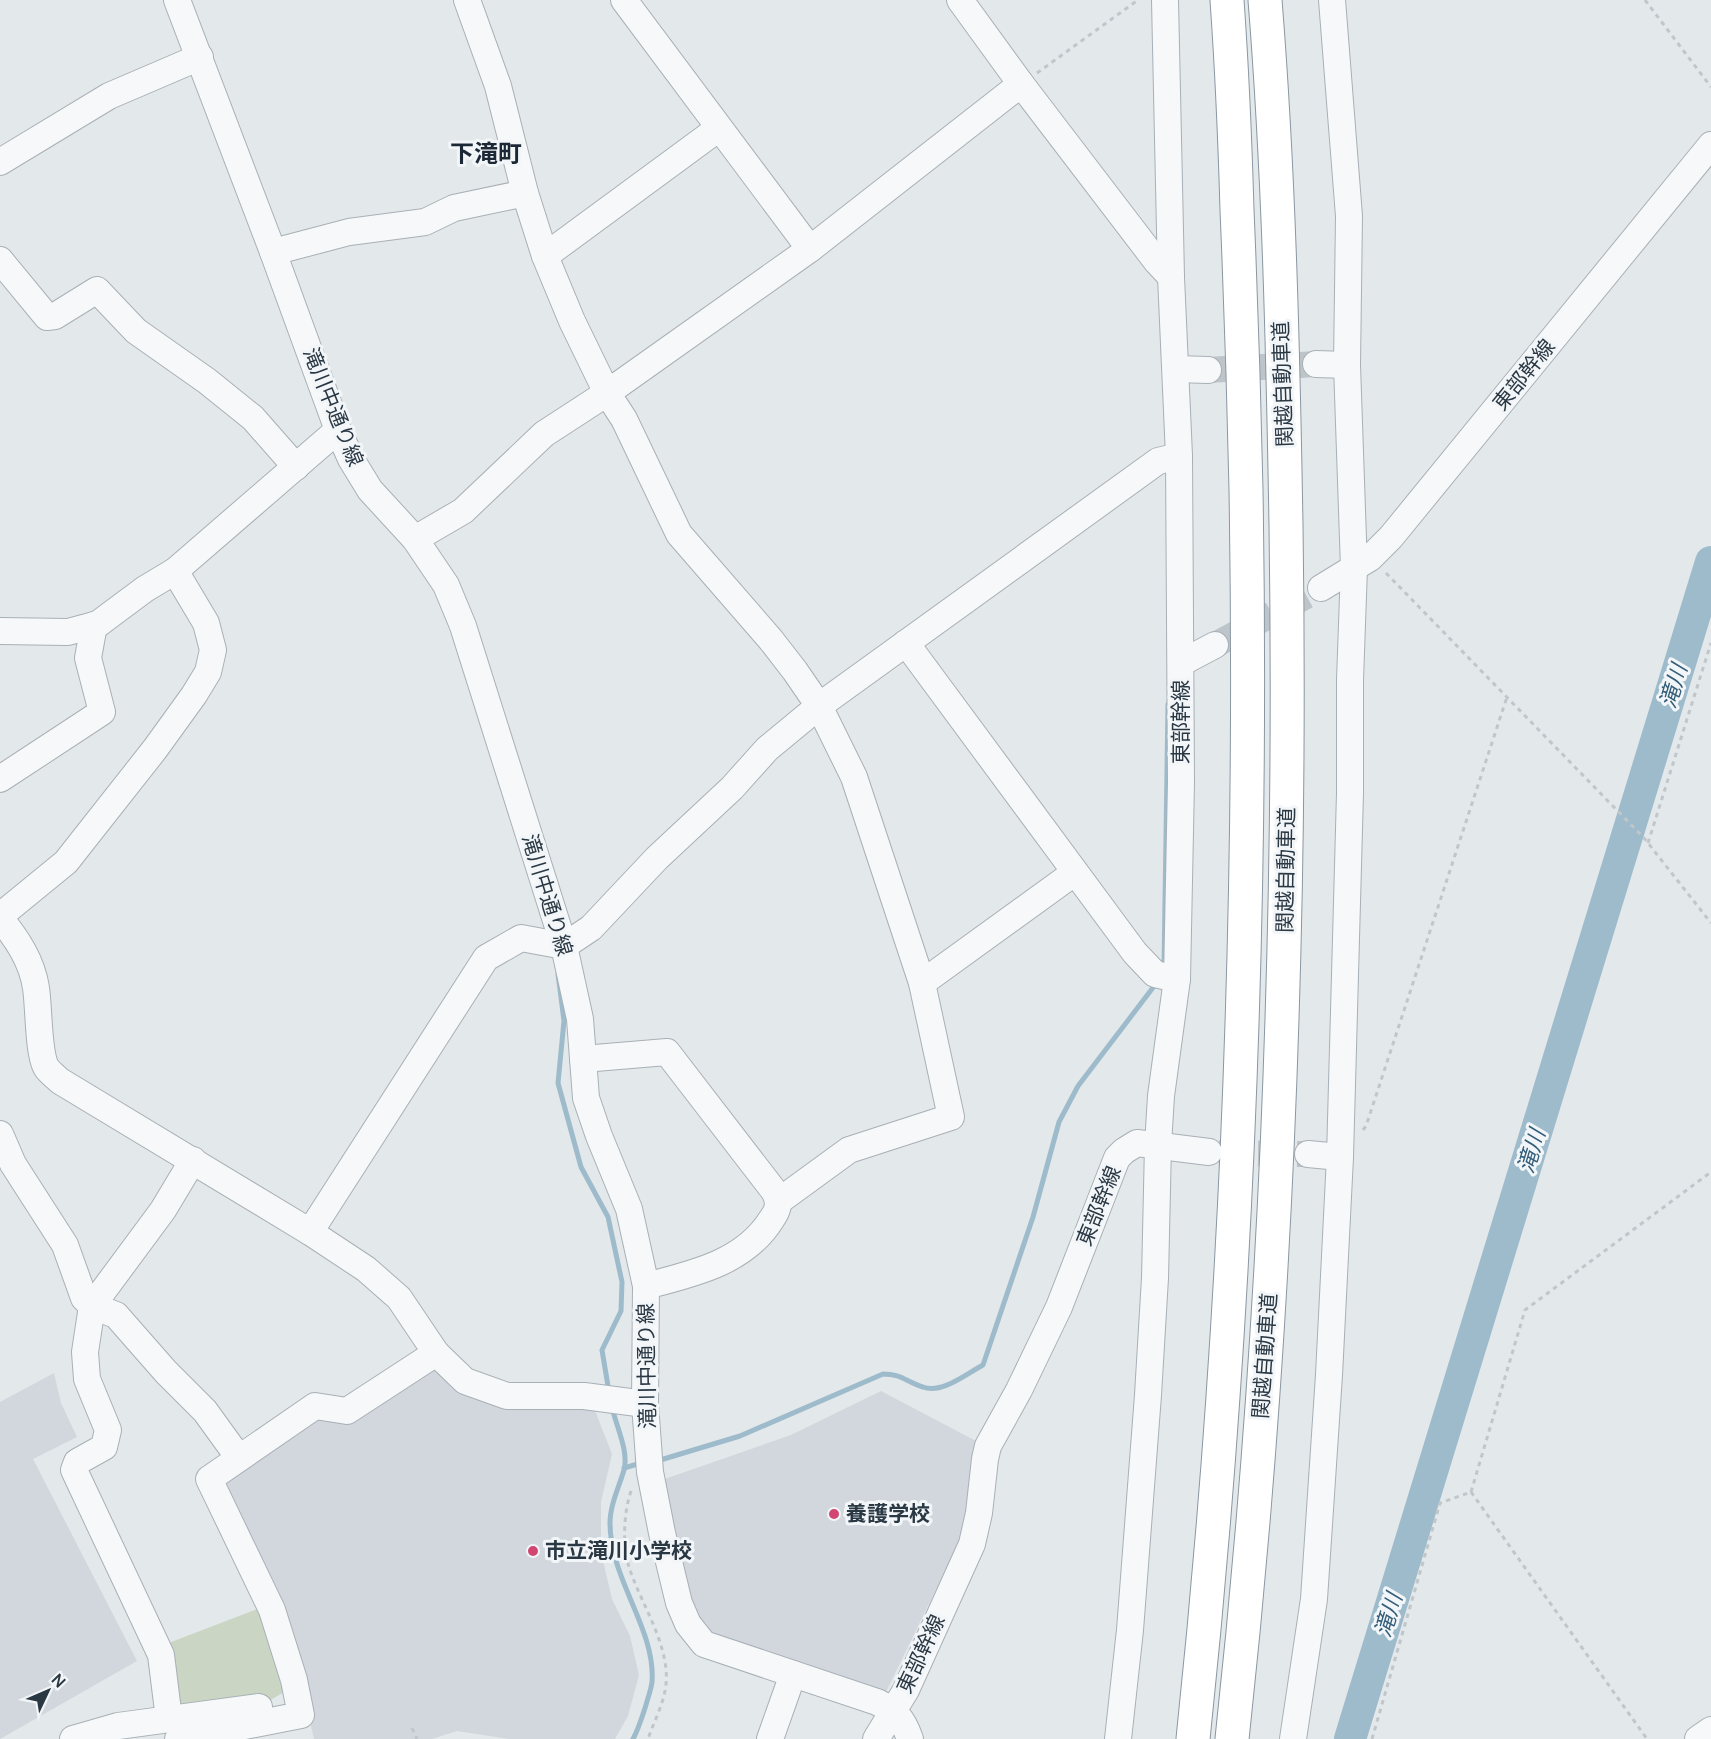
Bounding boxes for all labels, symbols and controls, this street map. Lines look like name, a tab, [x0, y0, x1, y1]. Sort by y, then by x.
district label: 下滝町	[450, 136, 522, 169]
street label: 関越自動車道	[1266, 321, 1298, 447]
street label: 東部幹線	[1486, 333, 1561, 416]
street label: 滝川中通り線	[297, 343, 371, 470]
water label: 滝川	[1652, 659, 1694, 711]
street label: 東部幹線	[1166, 680, 1194, 764]
street label: 関越自動車道	[1270, 807, 1300, 933]
street label: 滝川中通り線	[516, 830, 580, 959]
water label: 滝川	[1510, 1124, 1552, 1176]
street label: 東部幹線	[1069, 1161, 1127, 1250]
street label: 関越自動車道	[1246, 1292, 1282, 1420]
street label: 滝川中通り線	[631, 1303, 661, 1429]
place label: 養護学校	[846, 1499, 930, 1527]
marker: 養護学校	[827, 1507, 841, 1521]
place label: 市立滝川小学校	[545, 1536, 692, 1564]
marker: 市立滝川小学校	[526, 1544, 540, 1558]
water label: 滝川	[1367, 1588, 1409, 1640]
street label: 東部幹線	[890, 1610, 951, 1698]
north arrow	[18, 1661, 78, 1721]
text: N	[47, 1669, 71, 1692]

